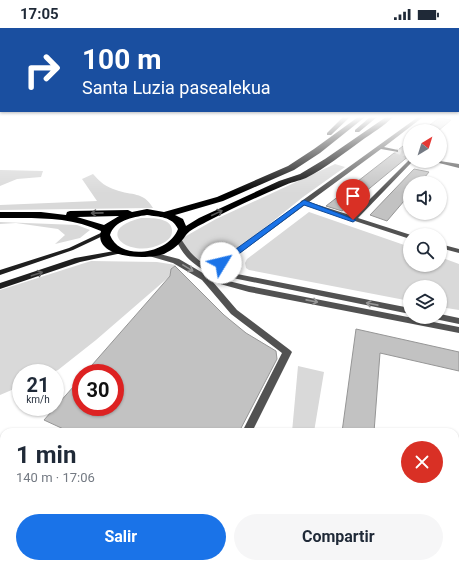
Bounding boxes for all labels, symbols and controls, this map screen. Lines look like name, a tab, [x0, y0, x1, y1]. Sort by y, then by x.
text: 17:05	[20, 5, 59, 23]
text: 100 m	[82, 43, 161, 76]
icon: right	[16, 44, 68, 96]
text: Santa Luzia pasealekua	[82, 77, 271, 98]
north arrow	[403, 124, 447, 168]
map controls	[403, 124, 447, 324]
button: sound	[403, 176, 447, 220]
pin	[336, 179, 370, 220]
icon: arrive	[342, 185, 364, 207]
one-way arrow	[91, 209, 104, 217]
one-way arrow	[211, 209, 223, 216]
button: search	[403, 228, 447, 272]
position arrow	[200, 242, 242, 284]
one-way arrow	[182, 264, 194, 272]
one-way arrow	[30, 270, 43, 277]
button: layers	[403, 280, 447, 324]
one-way arrow	[305, 297, 318, 305]
one-way arrow	[366, 299, 379, 307]
speed limit sign: 30	[72, 364, 124, 416]
text: 21	[27, 373, 49, 397]
text: km/h	[26, 394, 50, 405]
text: 1 min	[16, 441, 76, 469]
button: close	[401, 441, 443, 483]
text: 140 m · 17:06	[16, 470, 95, 485]
button: Salir	[16, 514, 226, 560]
button: Compartir	[234, 514, 443, 560]

